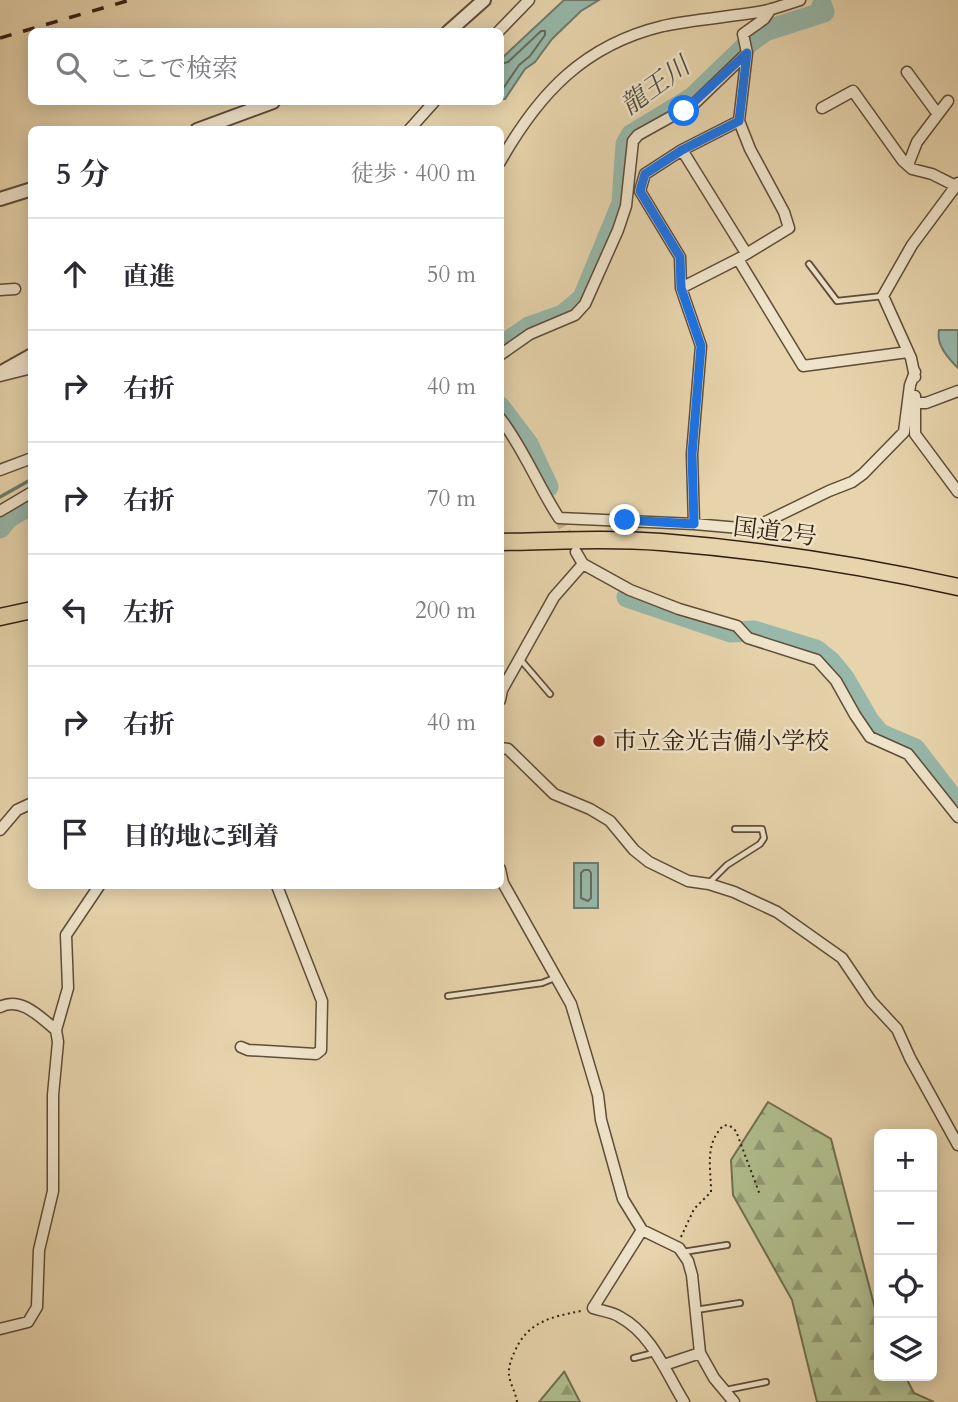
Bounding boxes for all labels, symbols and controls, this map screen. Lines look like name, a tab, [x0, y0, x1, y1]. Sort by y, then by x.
search box	[28, 28, 504, 105]
water label: 龍王川	[613, 47, 699, 123]
icon: search	[52, 48, 90, 86]
text: ここで検索	[108, 51, 238, 86]
route start	[668, 95, 699, 126]
text: 5 分	[56, 154, 109, 195]
text: 徒歩 · 400 m	[351, 158, 476, 189]
icon: ahead	[56, 255, 94, 293]
text: 直進	[123, 259, 175, 294]
text: 50 m	[427, 259, 476, 290]
icon: right	[56, 367, 94, 405]
text: 右折	[123, 371, 175, 406]
text: 40 m	[427, 371, 476, 402]
icon: right	[56, 479, 94, 517]
text: 右折	[123, 483, 175, 518]
text: 70 m	[427, 483, 476, 514]
route end	[609, 504, 640, 535]
street label: 国道2号	[731, 510, 819, 554]
icon: left	[56, 591, 94, 629]
text: 左折	[123, 595, 175, 630]
text: 200 m	[415, 595, 476, 626]
icon: right	[56, 703, 94, 741]
text: 右折	[123, 707, 175, 742]
text: 40 m	[427, 707, 476, 738]
place label: 市立金光吉備小学校	[613, 725, 829, 758]
marker: 市立金光吉備小学校	[591, 733, 607, 749]
icon: arrive	[56, 815, 94, 853]
text: 目的地に到着	[123, 819, 279, 854]
map controls	[874, 1129, 937, 1381]
button: +	[874, 1129, 937, 1192]
button: −	[874, 1192, 937, 1255]
button: locate	[874, 1255, 937, 1318]
button: layers	[874, 1318, 937, 1381]

